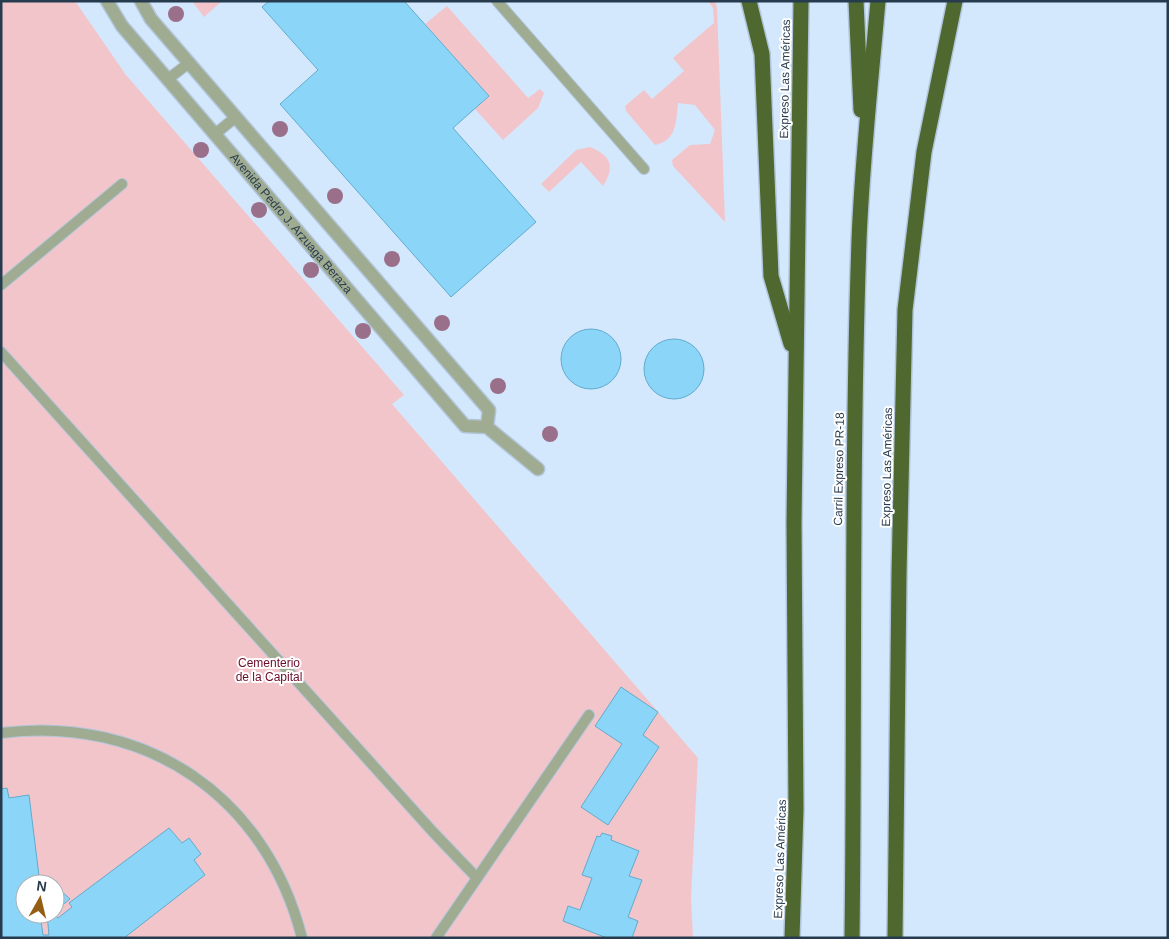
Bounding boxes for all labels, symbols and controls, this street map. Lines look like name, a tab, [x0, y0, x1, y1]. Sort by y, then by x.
street label: Expreso Las Américas	[777, 19, 793, 139]
street label: Avenida Pedro J. Arzuaga Beraza	[227, 150, 355, 296]
street label: Expreso Las Américas	[879, 407, 895, 527]
street label: Carril Expreso PR-18	[831, 412, 847, 526]
park label: Cementerio de la Capital	[236, 656, 302, 684]
street label: Expreso Las Américas	[771, 799, 789, 919]
north arrow	[15, 874, 65, 924]
text: N	[36, 877, 48, 895]

